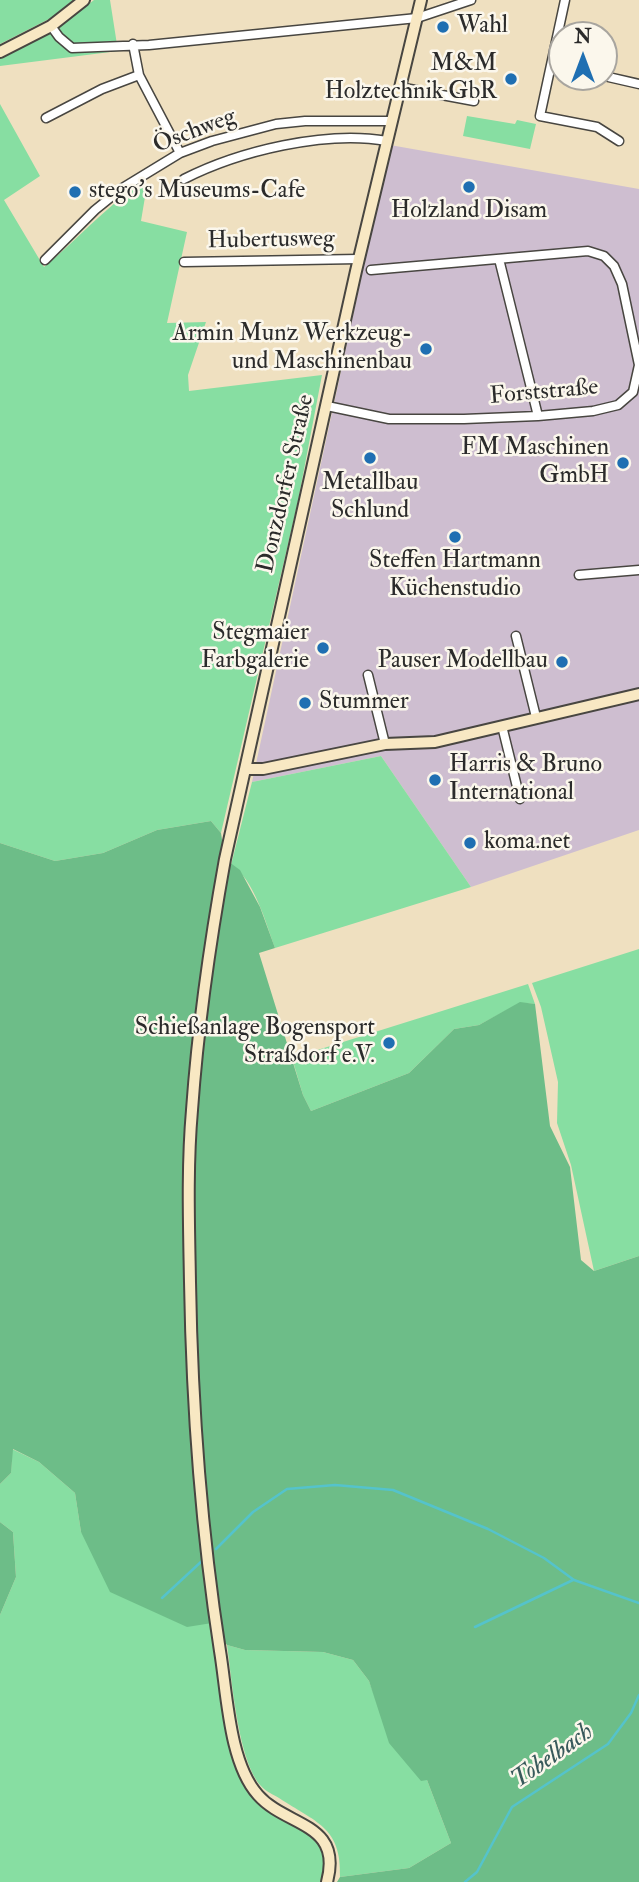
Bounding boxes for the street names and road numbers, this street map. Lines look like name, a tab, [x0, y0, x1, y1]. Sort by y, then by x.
street label: Öschweg	[150, 103, 240, 161]
street label: Hubertusweg	[207, 225, 335, 257]
street label: Forststraße	[489, 374, 599, 412]
street label: Donzdorfer Straße	[252, 392, 322, 576]

